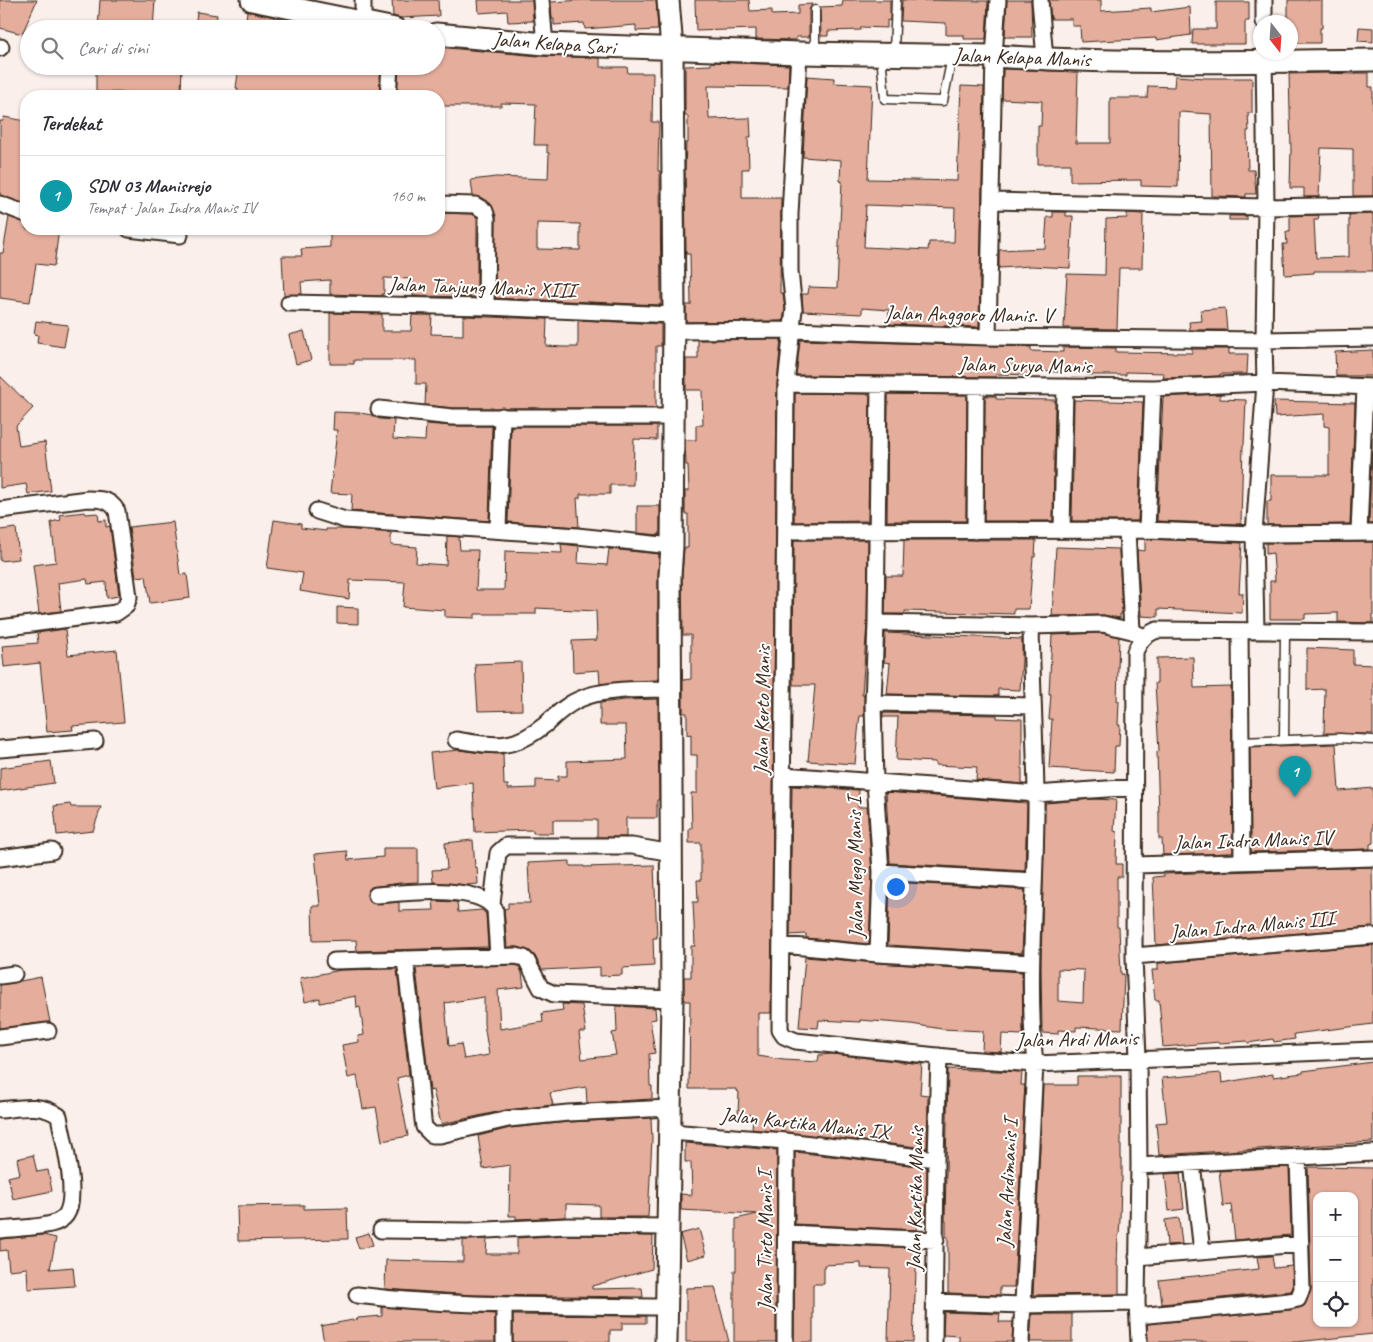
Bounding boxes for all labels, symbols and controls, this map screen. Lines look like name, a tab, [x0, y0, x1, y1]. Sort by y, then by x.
north arrow	[1253, 15, 1298, 60]
search box	[20, 20, 445, 75]
street label: Jalan Kelapa Sari	[491, 26, 619, 60]
icon: search	[38, 34, 66, 62]
text: Cari di sini	[78, 36, 148, 60]
street label: Jalan Kelapa Manis	[952, 42, 1093, 72]
text: Terdekat	[40, 110, 101, 136]
text: SDN 03 Manisrejo	[87, 174, 210, 198]
text: 1	[52, 186, 60, 206]
text: 160 m	[391, 186, 425, 206]
text: Tempat · Jalan Indra Manis IV	[87, 198, 256, 218]
street label: Jalan Tanjung Manis XIII	[387, 271, 581, 303]
street label: Jalan Anggoro Manis. V	[884, 300, 1057, 329]
street label: Jalan Surya Manis	[957, 351, 1093, 379]
street label: Jalan Kerto Manis	[748, 643, 776, 776]
pin: 1	[1279, 756, 1311, 797]
street label: Jalan Mego Manis I	[841, 793, 869, 940]
street label: Jalan Indra Manis IV	[1172, 824, 1336, 856]
your location	[883, 874, 909, 900]
street label: Jalan Indra Manis III	[1168, 904, 1340, 945]
street label: Jalan Ardi Manis	[1015, 1025, 1140, 1053]
street label: Jalan Kartika Manis IX	[719, 1101, 893, 1145]
street label: Jalan Ardimanis I	[991, 1114, 1024, 1249]
street label: Jalan Kartika Manis	[901, 1125, 929, 1272]
street label: Jalan Tirto Manis I	[752, 1166, 778, 1312]
map controls	[1313, 1192, 1358, 1327]
button: +	[1313, 1192, 1358, 1237]
button: −	[1313, 1237, 1358, 1282]
button: locate	[1313, 1282, 1358, 1327]

